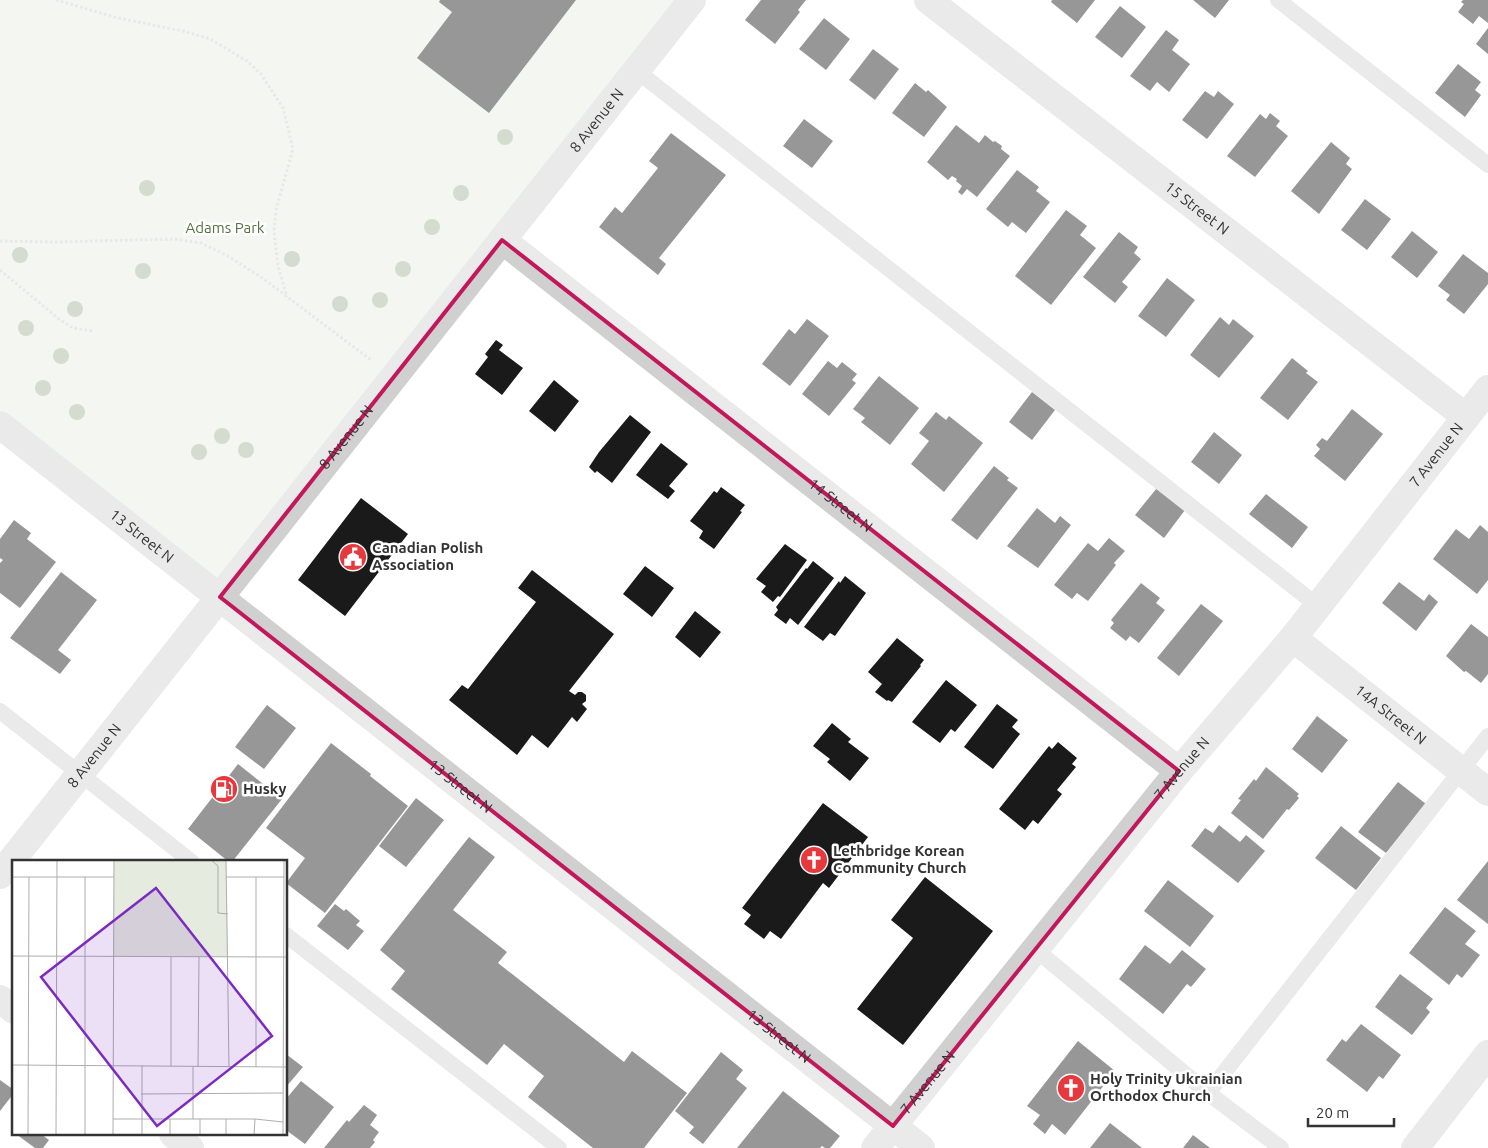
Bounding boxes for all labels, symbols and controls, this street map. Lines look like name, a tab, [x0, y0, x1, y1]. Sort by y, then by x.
street label: 8 Avenue N	[566, 85, 627, 155]
street label: 15 Street N	[1162, 178, 1232, 238]
park label: Adams Park	[186, 219, 265, 236]
street label: 8 Avenue N	[315, 402, 376, 472]
street label: 7 Avenue N	[1406, 419, 1466, 490]
street label: 14 Street N	[805, 475, 876, 535]
street label: 13 Street N	[107, 505, 177, 566]
place label: Canadian Polish Association	[372, 539, 483, 573]
public building icon: Canadian Polish Association	[338, 542, 368, 572]
street label: 14A Street N	[1352, 681, 1430, 748]
street label: 8 Avenue N	[63, 720, 124, 791]
street label: 7 Avenue N	[1150, 733, 1212, 803]
street label: 13 Street N	[425, 756, 496, 816]
fuel station icon: Husky	[209, 774, 239, 804]
place label: Husky	[243, 780, 286, 797]
place label: Lethbridge Korean Community Church	[833, 842, 966, 876]
church icon: Lethbridge Korean Community Church	[799, 845, 829, 875]
inset map	[12, 860, 288, 1136]
street label: 13 Street N	[744, 1006, 814, 1066]
street label: 7 Avenue N	[897, 1047, 958, 1117]
place label: Holy Trinity Ukrainian Orthodox Church	[1090, 1070, 1242, 1104]
church icon: Holy Trinity Ukrainian Orthodox Church	[1056, 1073, 1086, 1103]
scale bar	[1308, 1096, 1394, 1128]
text: 20 m	[1316, 1104, 1349, 1121]

